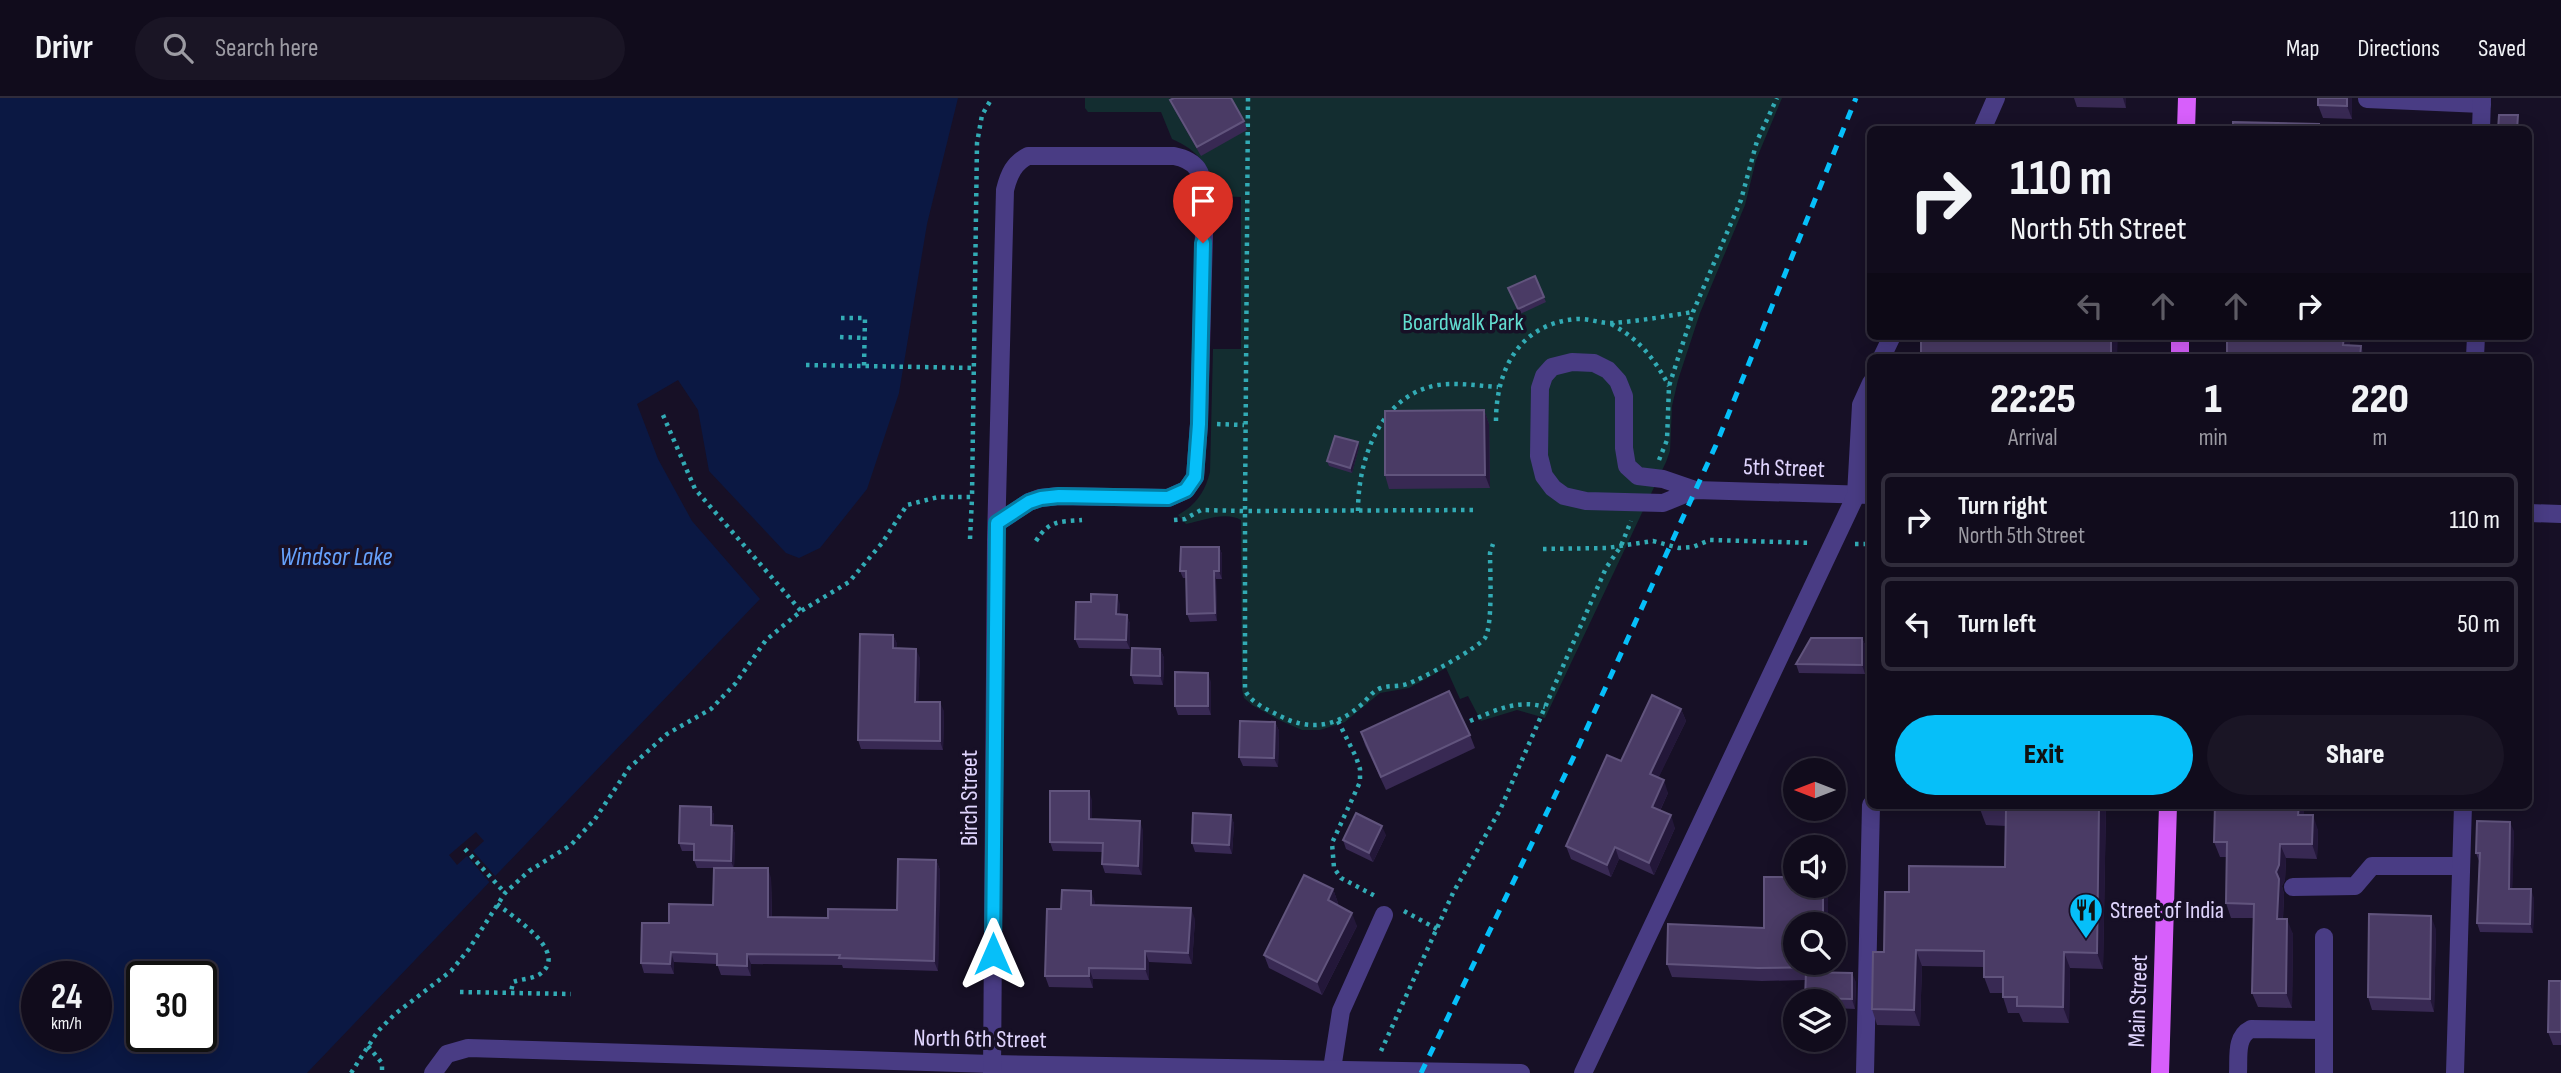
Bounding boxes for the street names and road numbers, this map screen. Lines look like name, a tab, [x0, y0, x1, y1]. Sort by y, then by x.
street label: 5th Street	[1743, 452, 1825, 484]
street label: Birch Street	[955, 750, 984, 846]
street label: Main Street	[2122, 954, 2154, 1048]
street label: North 6th Street	[913, 1023, 1047, 1055]

